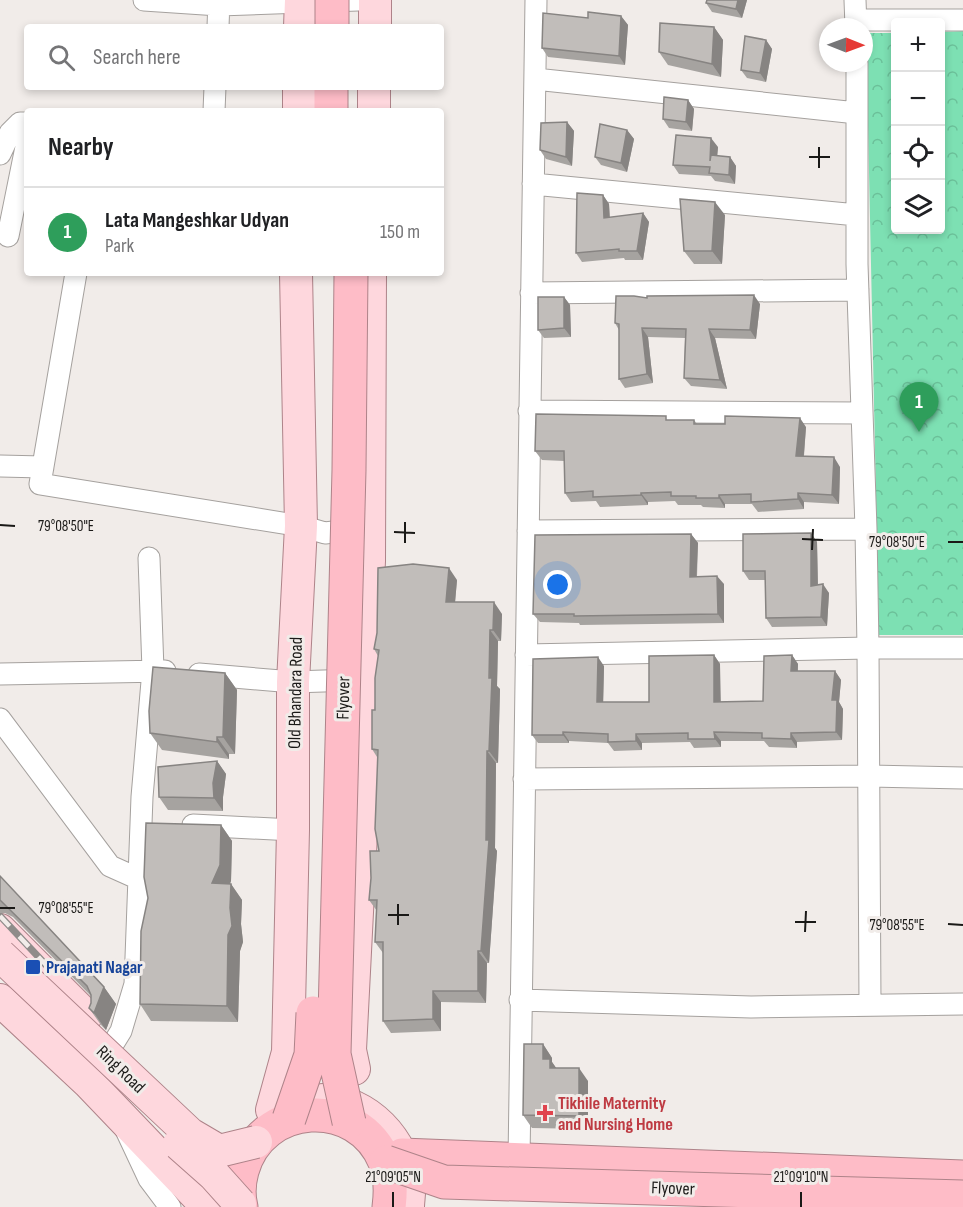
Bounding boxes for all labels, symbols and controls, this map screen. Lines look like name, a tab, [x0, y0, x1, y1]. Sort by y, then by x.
north arrow	[819, 18, 873, 72]
map controls	[891, 18, 945, 234]
button: +	[891, 18, 945, 72]
search box	[24, 24, 444, 90]
icon: search	[45, 41, 78, 74]
text: Search here	[93, 44, 180, 71]
button: −	[891, 72, 945, 126]
button: locate	[891, 126, 945, 180]
text: Nearby	[48, 132, 114, 163]
button: layers	[891, 180, 945, 234]
text: Lata Mangeshkar Udyan	[105, 207, 289, 234]
text: 1	[64, 220, 71, 244]
text: 150 m	[380, 220, 420, 244]
text: Park	[105, 234, 134, 258]
pin: 1	[900, 382, 938, 432]
text: 79°08'50"E	[38, 517, 94, 536]
text: 79°08'50"E	[869, 533, 925, 552]
your location	[543, 570, 572, 599]
street label: Old Bhandara Road	[284, 637, 307, 749]
street label: Flyover	[333, 676, 354, 720]
text: 79°08'55"E	[38, 899, 94, 918]
text: 79°08'55"E	[869, 916, 925, 935]
place label: Prajapati Nagar	[46, 957, 143, 978]
marker: Prajapati Nagar	[24, 958, 42, 976]
street label: Ring Road	[92, 1041, 149, 1098]
place label: Tikhile Maternity and Nursing Home	[558, 1093, 673, 1135]
marker: Tikhile Maternity and Nursing Home	[536, 1104, 554, 1122]
text: 21°09'05"N	[365, 1168, 421, 1187]
text: 21°09'10"N	[774, 1168, 828, 1187]
street label: Flyover	[651, 1177, 695, 1200]

